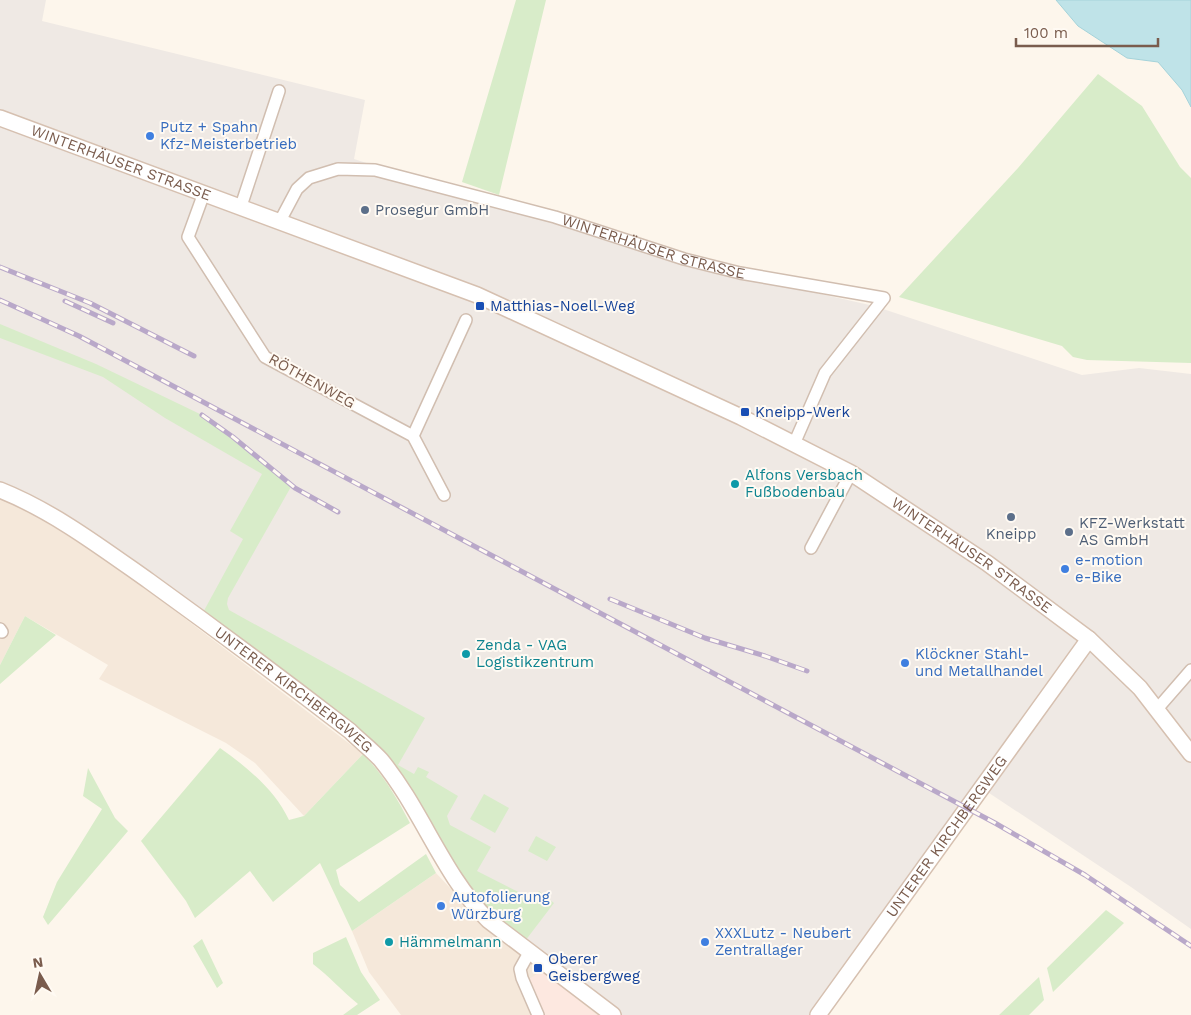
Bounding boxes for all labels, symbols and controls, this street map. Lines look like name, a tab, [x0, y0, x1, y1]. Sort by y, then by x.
scale bar	[1016, 15, 1158, 47]
text: 100 m	[1024, 24, 1068, 42]
place label: Putz + Spahn Kfz-Meisterbetrieb	[160, 118, 297, 153]
street label: WINTERHÄUSER STRASSE	[28, 121, 214, 205]
marker: Putz + Spahn Kfz-Meisterbetrieb	[144, 130, 156, 142]
place label: Prosegur GmbH	[375, 201, 489, 219]
marker: Prosegur GmbH	[359, 204, 371, 216]
street label: WINTERHÄUSER STRASSE	[559, 211, 747, 283]
place label: Matthias-Noell-Weg	[490, 297, 635, 315]
marker: Matthias-Noell-Weg	[474, 300, 486, 312]
street label: RÖTHENWEG	[266, 350, 358, 412]
place label: Kneipp-Werk	[755, 403, 850, 421]
marker: Kneipp-Werk	[739, 406, 751, 418]
place label: Alfons Versbach Fußbodenbau	[745, 466, 863, 501]
marker: Alfons Versbach Fußbodenbau	[729, 478, 741, 490]
street label: WINTERHÄUSER STRASSE	[888, 493, 1055, 617]
marker: Kneipp	[1005, 511, 1017, 523]
place label: KFZ-Werkstatt AS GmbH	[1079, 514, 1185, 549]
place label: Kneipp	[986, 525, 1036, 543]
marker: KFZ-Werkstatt AS GmbH	[1063, 526, 1075, 538]
place label: e-motion e-Bike	[1075, 551, 1143, 586]
marker: e-motion e-Bike	[1059, 563, 1071, 575]
street label: UNTERER KIRCHBERGWEG	[211, 623, 377, 756]
place label: Zenda - VAG Logistikzentrum	[476, 636, 594, 671]
place label: Klöckner Stahl- und Metallhandel	[915, 645, 1043, 680]
marker: Zenda - VAG Logistikzentrum	[460, 648, 472, 660]
marker: Klöckner Stahl- und Metallhandel	[899, 657, 911, 669]
street label: UNTERER KIRCHBERGWEG	[882, 752, 1011, 921]
place label: Autofolierung Würzburg	[451, 888, 550, 923]
marker: Autofolierung Würzburg	[435, 900, 447, 912]
place label: XXXLutz - Neubert Zentrallager	[715, 924, 852, 959]
place label: Hämmelmann	[399, 933, 502, 951]
marker: Hämmelmann	[383, 936, 395, 948]
marker: XXXLutz - Neubert Zentrallager	[699, 936, 711, 948]
north arrow	[15, 950, 65, 1000]
place label: Oberer Geisbergweg	[548, 950, 640, 985]
text: N	[32, 953, 44, 971]
marker: Oberer Geisbergweg	[532, 962, 544, 974]

